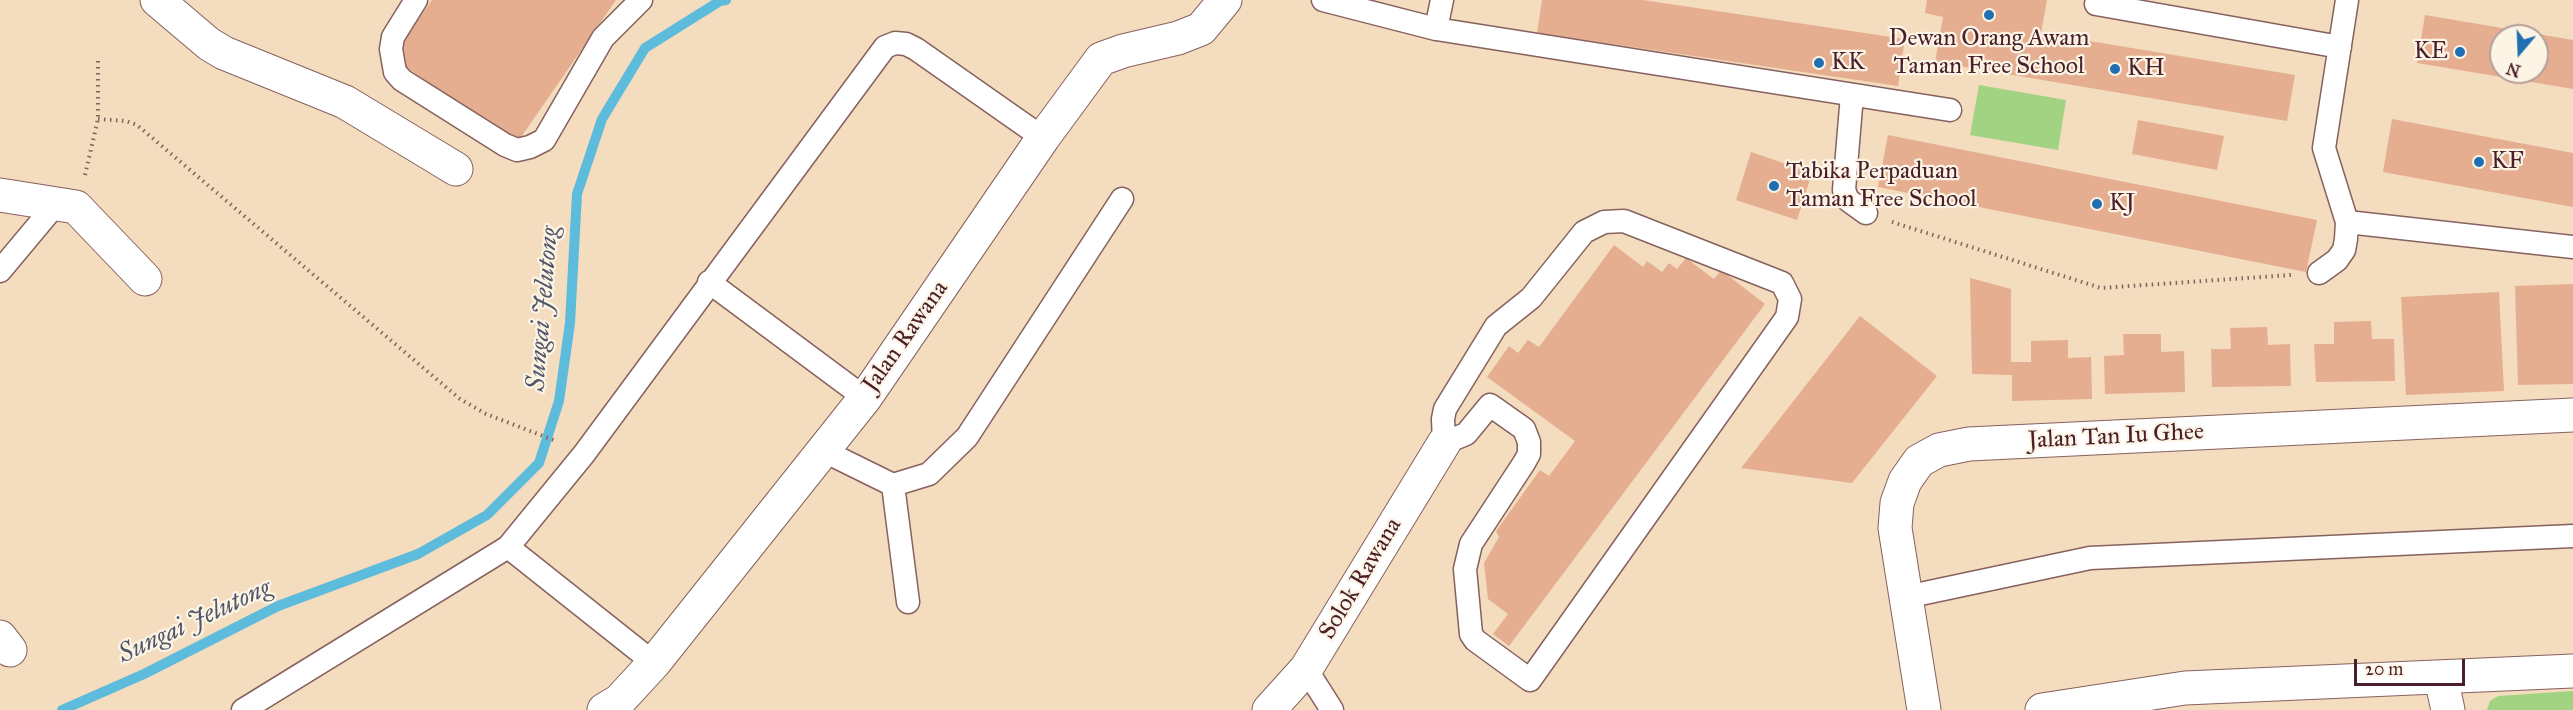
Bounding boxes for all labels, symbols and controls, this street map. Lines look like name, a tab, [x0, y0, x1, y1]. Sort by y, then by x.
marker: Dewan Orang Awam Taman Free School	[1982, 8, 1996, 22]
north arrow	[2489, 24, 2549, 84]
place label: Dewan Orang Awam Taman Free School	[1888, 25, 2090, 81]
place label: KE	[2414, 38, 2448, 66]
marker: KE	[2453, 45, 2467, 59]
place label: KK	[1831, 49, 1865, 77]
place label: KH	[2127, 55, 2165, 83]
marker: KK	[1812, 56, 1826, 70]
text: N	[2504, 58, 2523, 81]
marker: KH	[2108, 62, 2122, 76]
place label: KF	[2491, 148, 2524, 176]
marker: KF	[2472, 155, 2486, 169]
place label: Tabika Perpaduan Taman Free School	[1786, 158, 1977, 214]
marker: Tabika Perpaduan Taman Free School	[1767, 179, 1781, 193]
place label: KJ	[2109, 190, 2135, 218]
marker: KJ	[2090, 197, 2104, 211]
water label: Sungai Jelutong	[521, 225, 567, 393]
street label: Jalan Rawana	[857, 276, 955, 398]
street label: Jalan Tan Iu Ghee	[2027, 418, 2205, 456]
street label: Solok Rawana	[1313, 513, 1409, 645]
water label: Sungai Jelutong	[114, 573, 276, 671]
scale bar	[2357, 647, 2468, 685]
text: 20 m	[2365, 658, 2403, 680]

